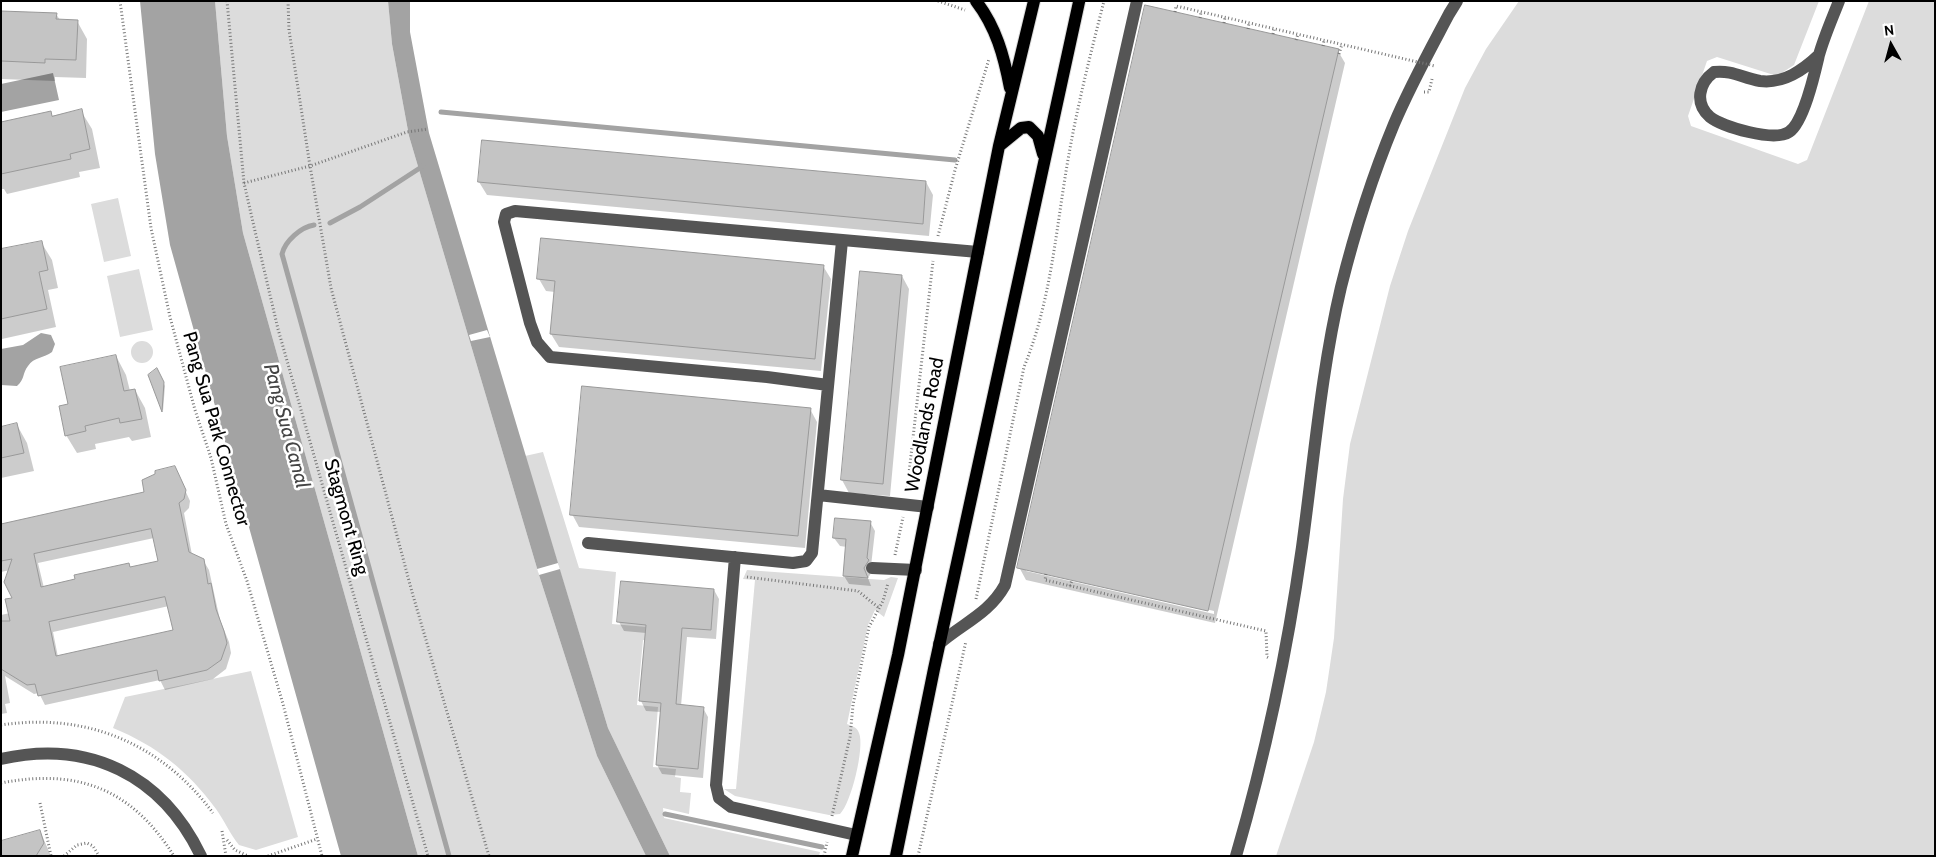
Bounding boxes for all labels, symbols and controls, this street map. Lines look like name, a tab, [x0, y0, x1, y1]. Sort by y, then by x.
north arrow	[1866, 20, 1916, 70]
text: N	[1883, 21, 1895, 40]
street label: Pang Sua Park Connector	[177, 329, 255, 529]
street label: Woodlands Road	[901, 356, 949, 494]
water label: Pang Sua Canal	[258, 361, 314, 491]
street label: Stagmont Ring	[319, 456, 373, 578]

